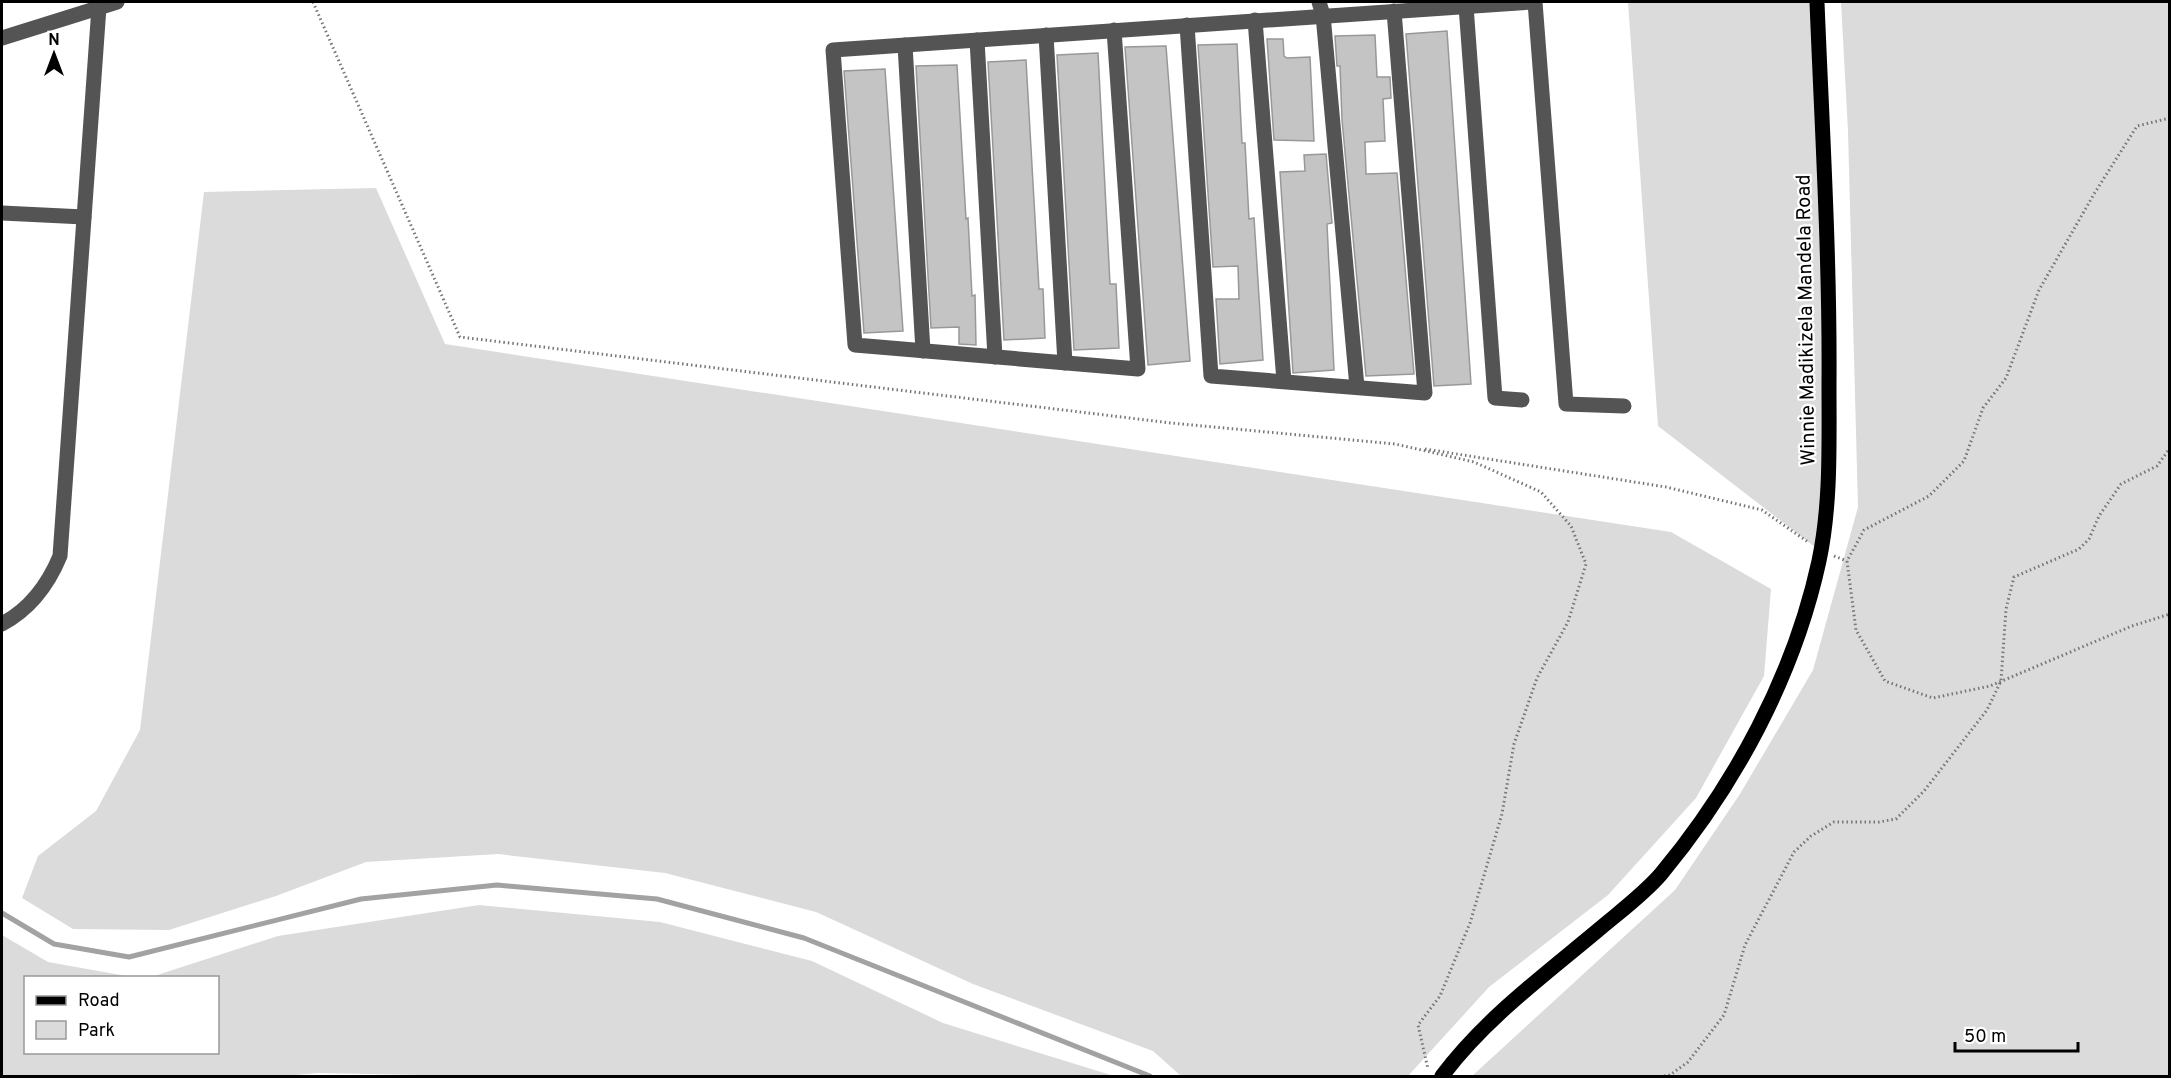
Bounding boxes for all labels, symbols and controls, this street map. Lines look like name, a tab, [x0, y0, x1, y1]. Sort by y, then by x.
north arrow	[24, 24, 84, 84]
text: N	[48, 31, 60, 51]
street label: Winnie Madikizela Mandela Road	[1791, 174, 1823, 466]
legend	[24, 976, 219, 1054]
text: Road	[78, 990, 120, 1013]
scale bar	[1955, 1015, 2078, 1053]
text: Park	[78, 1020, 115, 1043]
text: 50 m	[1964, 1026, 2006, 1049]

